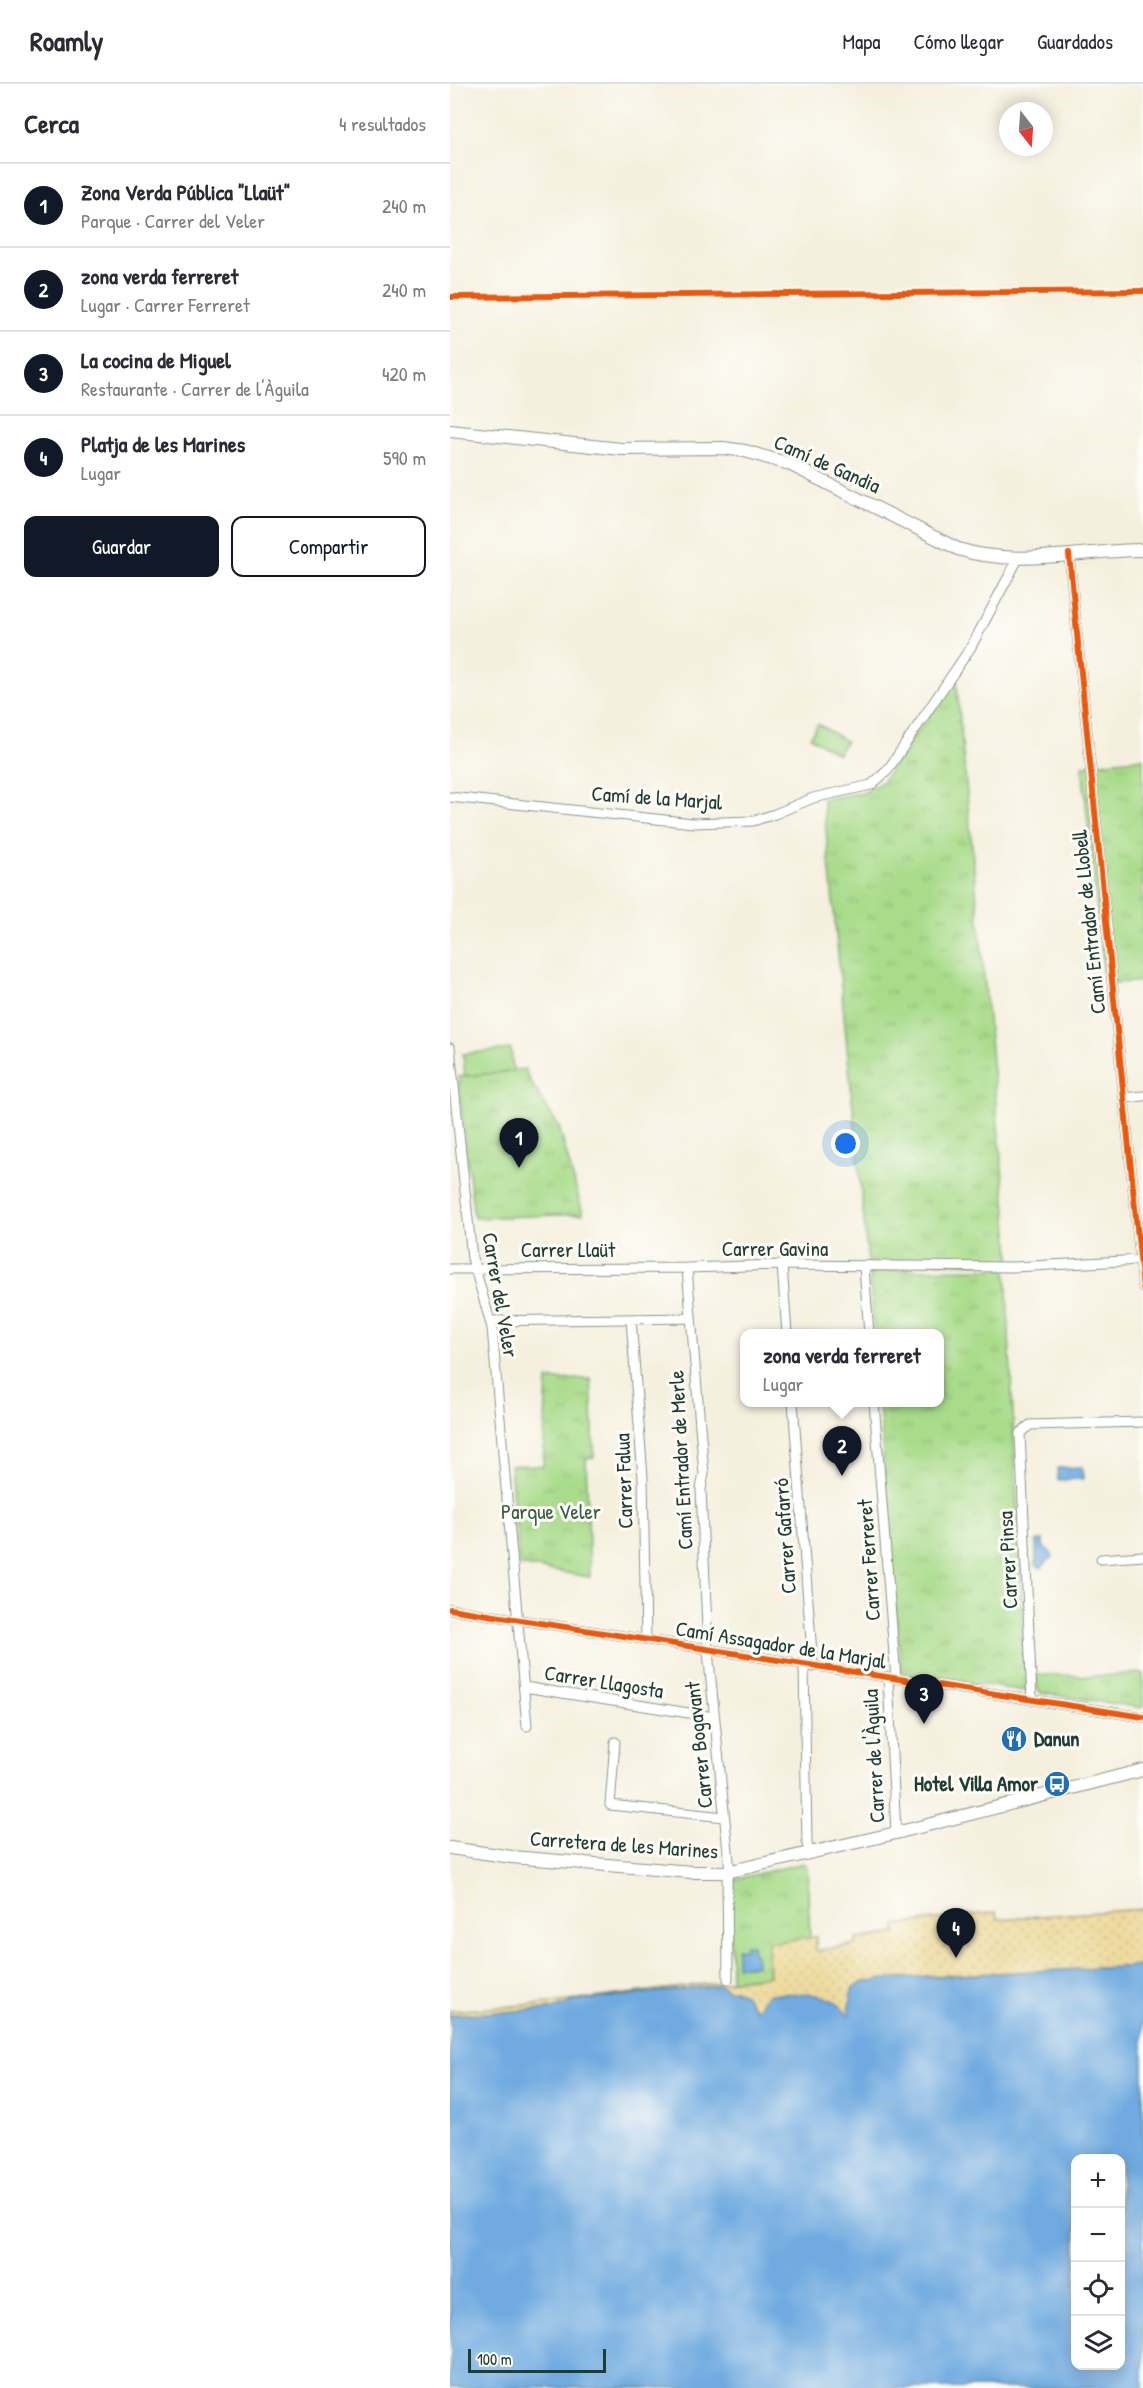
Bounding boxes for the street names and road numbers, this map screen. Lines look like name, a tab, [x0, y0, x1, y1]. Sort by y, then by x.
street label: Camí de Gandia	[769, 427, 885, 500]
street label: Camí de la Marjal	[591, 778, 724, 817]
street label: Camí Entrador de Llobell	[1064, 828, 1113, 1015]
street label: Carrer del Veler	[475, 1230, 526, 1360]
street label: Carrer Gavina	[722, 1234, 828, 1263]
street label: Carrer Llaüt	[521, 1235, 616, 1264]
street label: Camí Entrador de Merle	[661, 1370, 700, 1551]
street label: Carrer Falua	[607, 1433, 640, 1529]
street label: Carrer Gafarró	[766, 1477, 803, 1595]
street label: Carrer Ferreret	[850, 1498, 887, 1622]
street label: Carrer Pinsa	[990, 1510, 1025, 1610]
street label: Camí Assagador de la Marjal	[674, 1614, 889, 1676]
street label: Carrer Llagosta	[542, 1658, 666, 1705]
street label: Carrer Bogavant	[677, 1680, 720, 1810]
street label: Carrer de l'Àguila	[856, 1688, 891, 1824]
street label: Carretera de les Marines	[529, 1823, 719, 1866]

